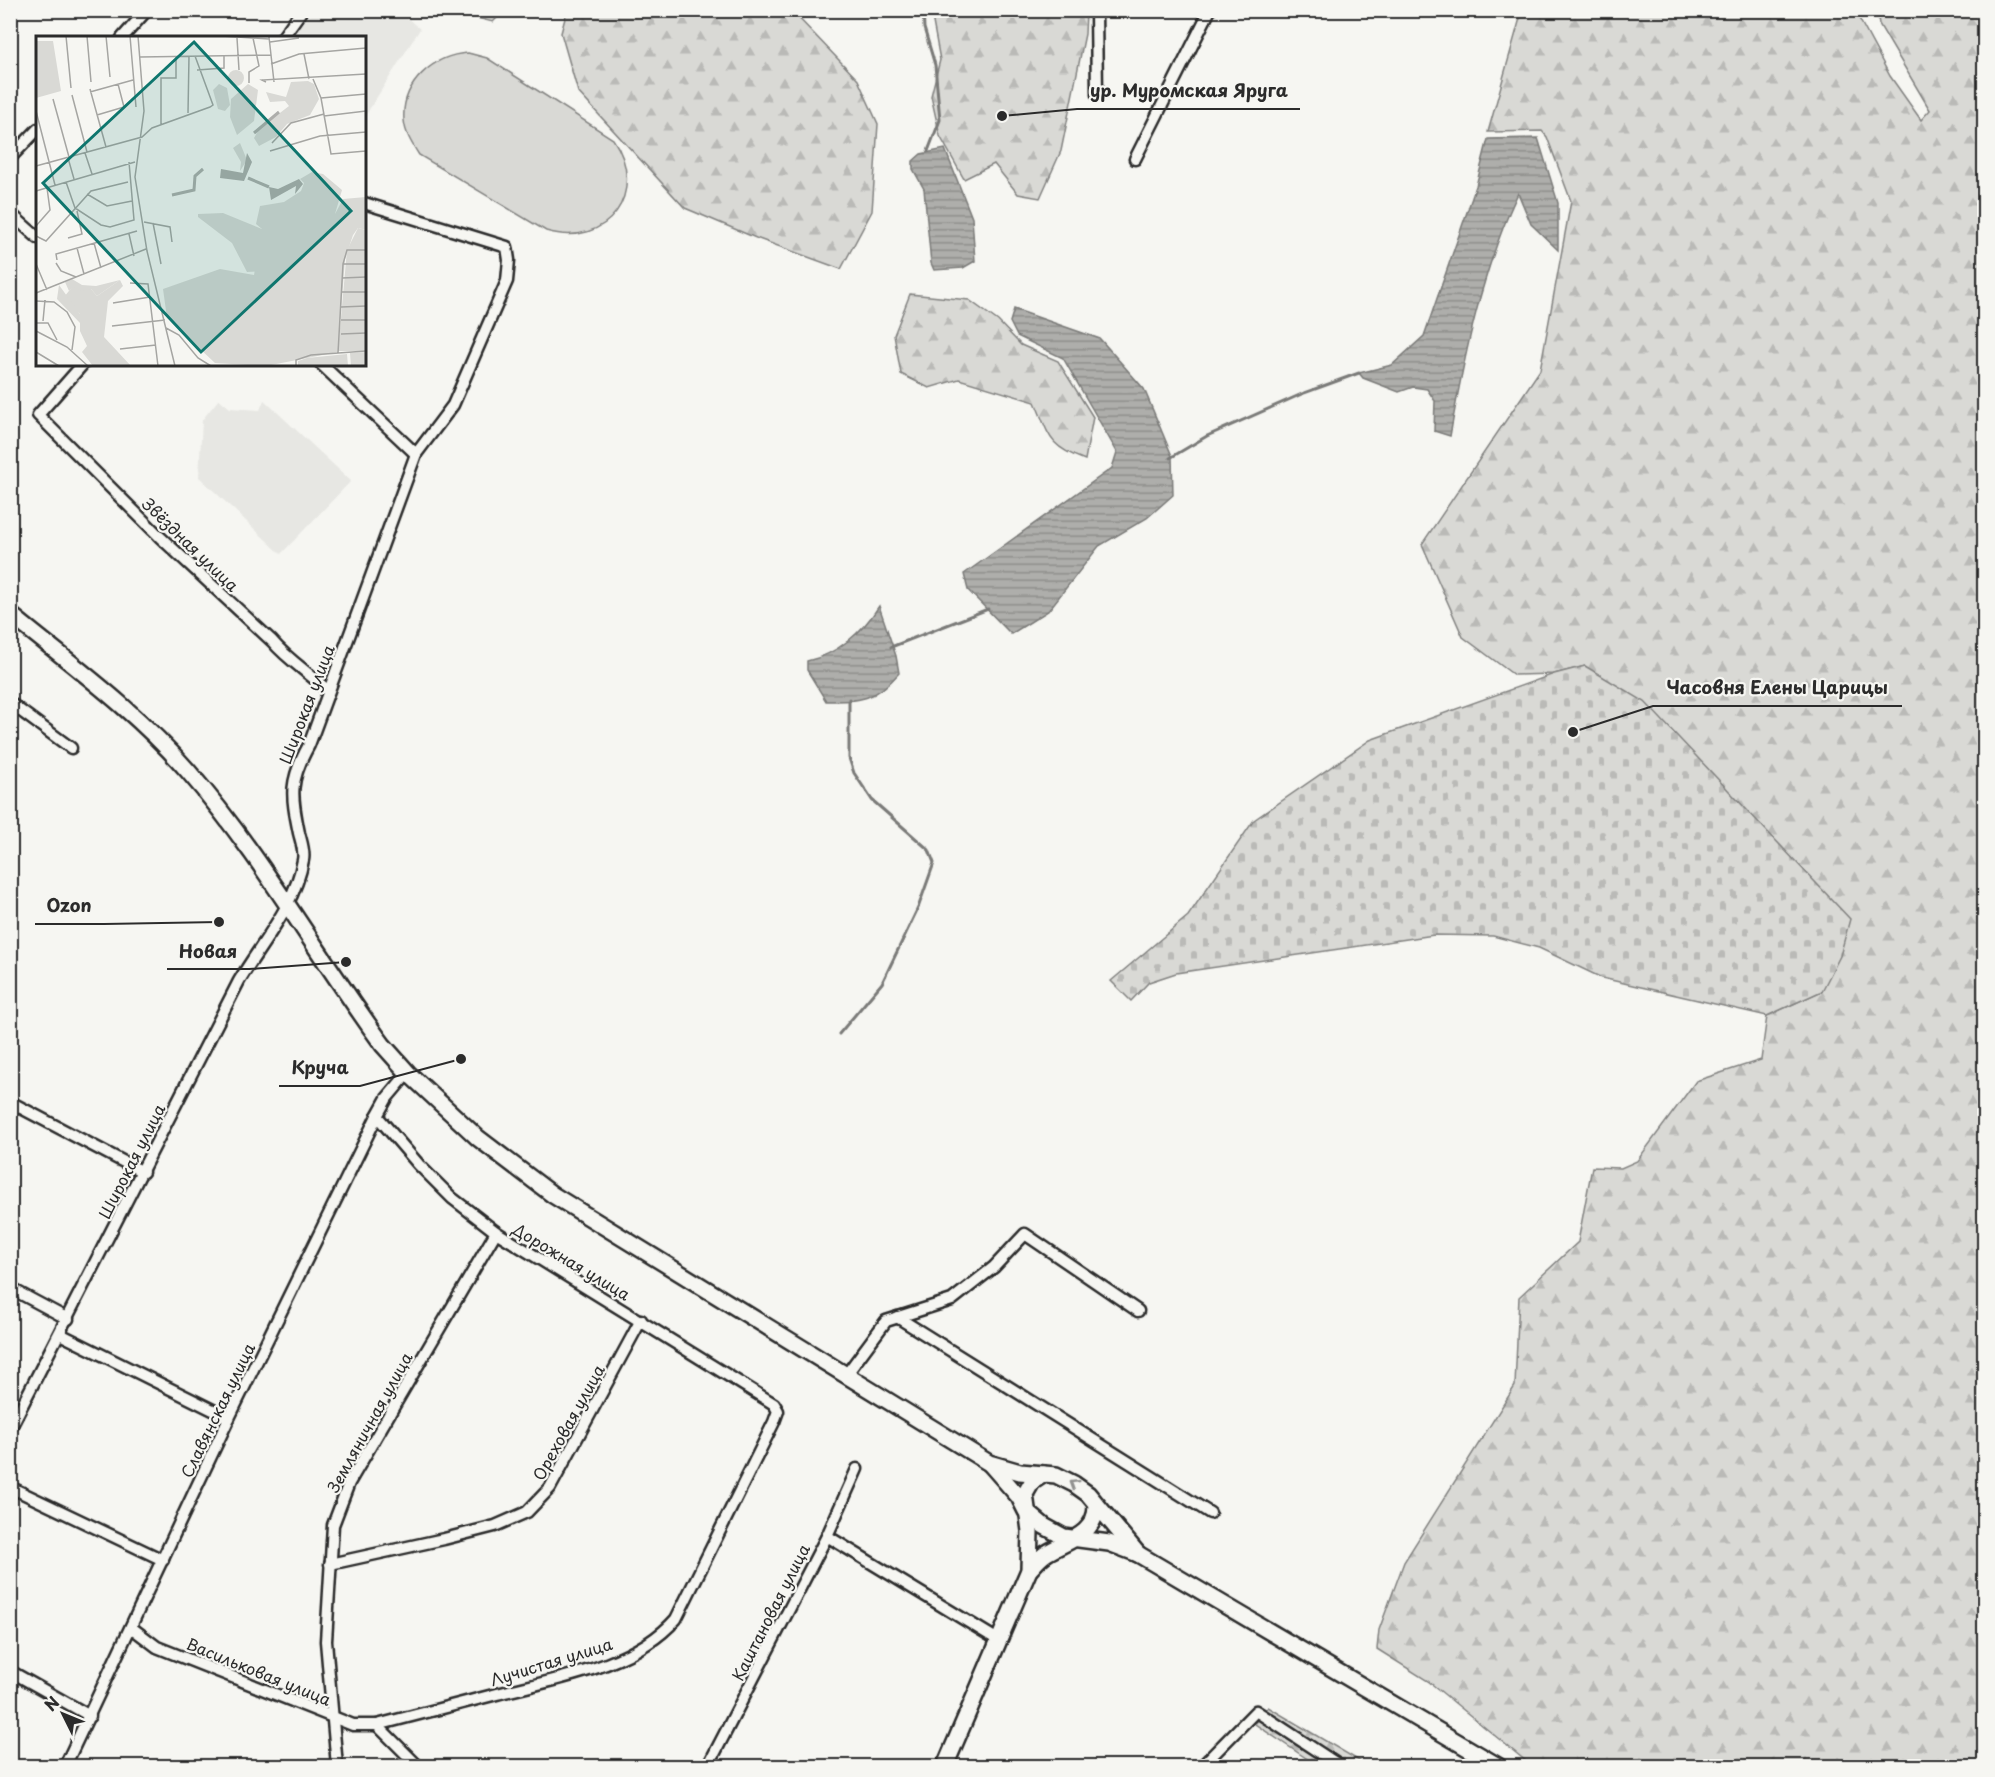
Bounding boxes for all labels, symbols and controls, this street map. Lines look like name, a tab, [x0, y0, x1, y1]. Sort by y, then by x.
inset map	[36, 36, 366, 366]
callout: ур. Муромская Яруга	[1077, 73, 1300, 109]
text: ур. Муромская Яруга	[1090, 76, 1288, 103]
street label: Звёздная улица	[137, 492, 245, 596]
street label: Широкая улица	[272, 641, 340, 767]
callout: Часовня Елены Царицы	[1653, 670, 1902, 706]
text: Часовня Елены Царицы	[1666, 673, 1888, 700]
callout: Ozon	[35, 888, 104, 924]
text: Ozon	[46, 891, 92, 918]
callout: Новая	[167, 933, 249, 969]
text: Новая	[179, 937, 237, 964]
callout: Круча	[279, 1050, 360, 1086]
text: Круча	[291, 1053, 349, 1080]
street label: Широкая улица	[92, 1099, 170, 1223]
street label: Дорожная улица	[508, 1216, 635, 1306]
street label: Славянская улица	[174, 1339, 260, 1481]
street label: Земляничная улица	[320, 1348, 418, 1496]
street label: Ореховая улица	[526, 1360, 610, 1484]
one-way arrow	[1069, 1481, 1080, 1492]
street label: Каштановая улица	[725, 1539, 815, 1685]
street label: Васильковая улица	[183, 1631, 335, 1711]
street label: Лучистая улица	[487, 1631, 615, 1691]
north arrow	[33, 1684, 93, 1744]
text: N	[38, 1690, 64, 1716]

